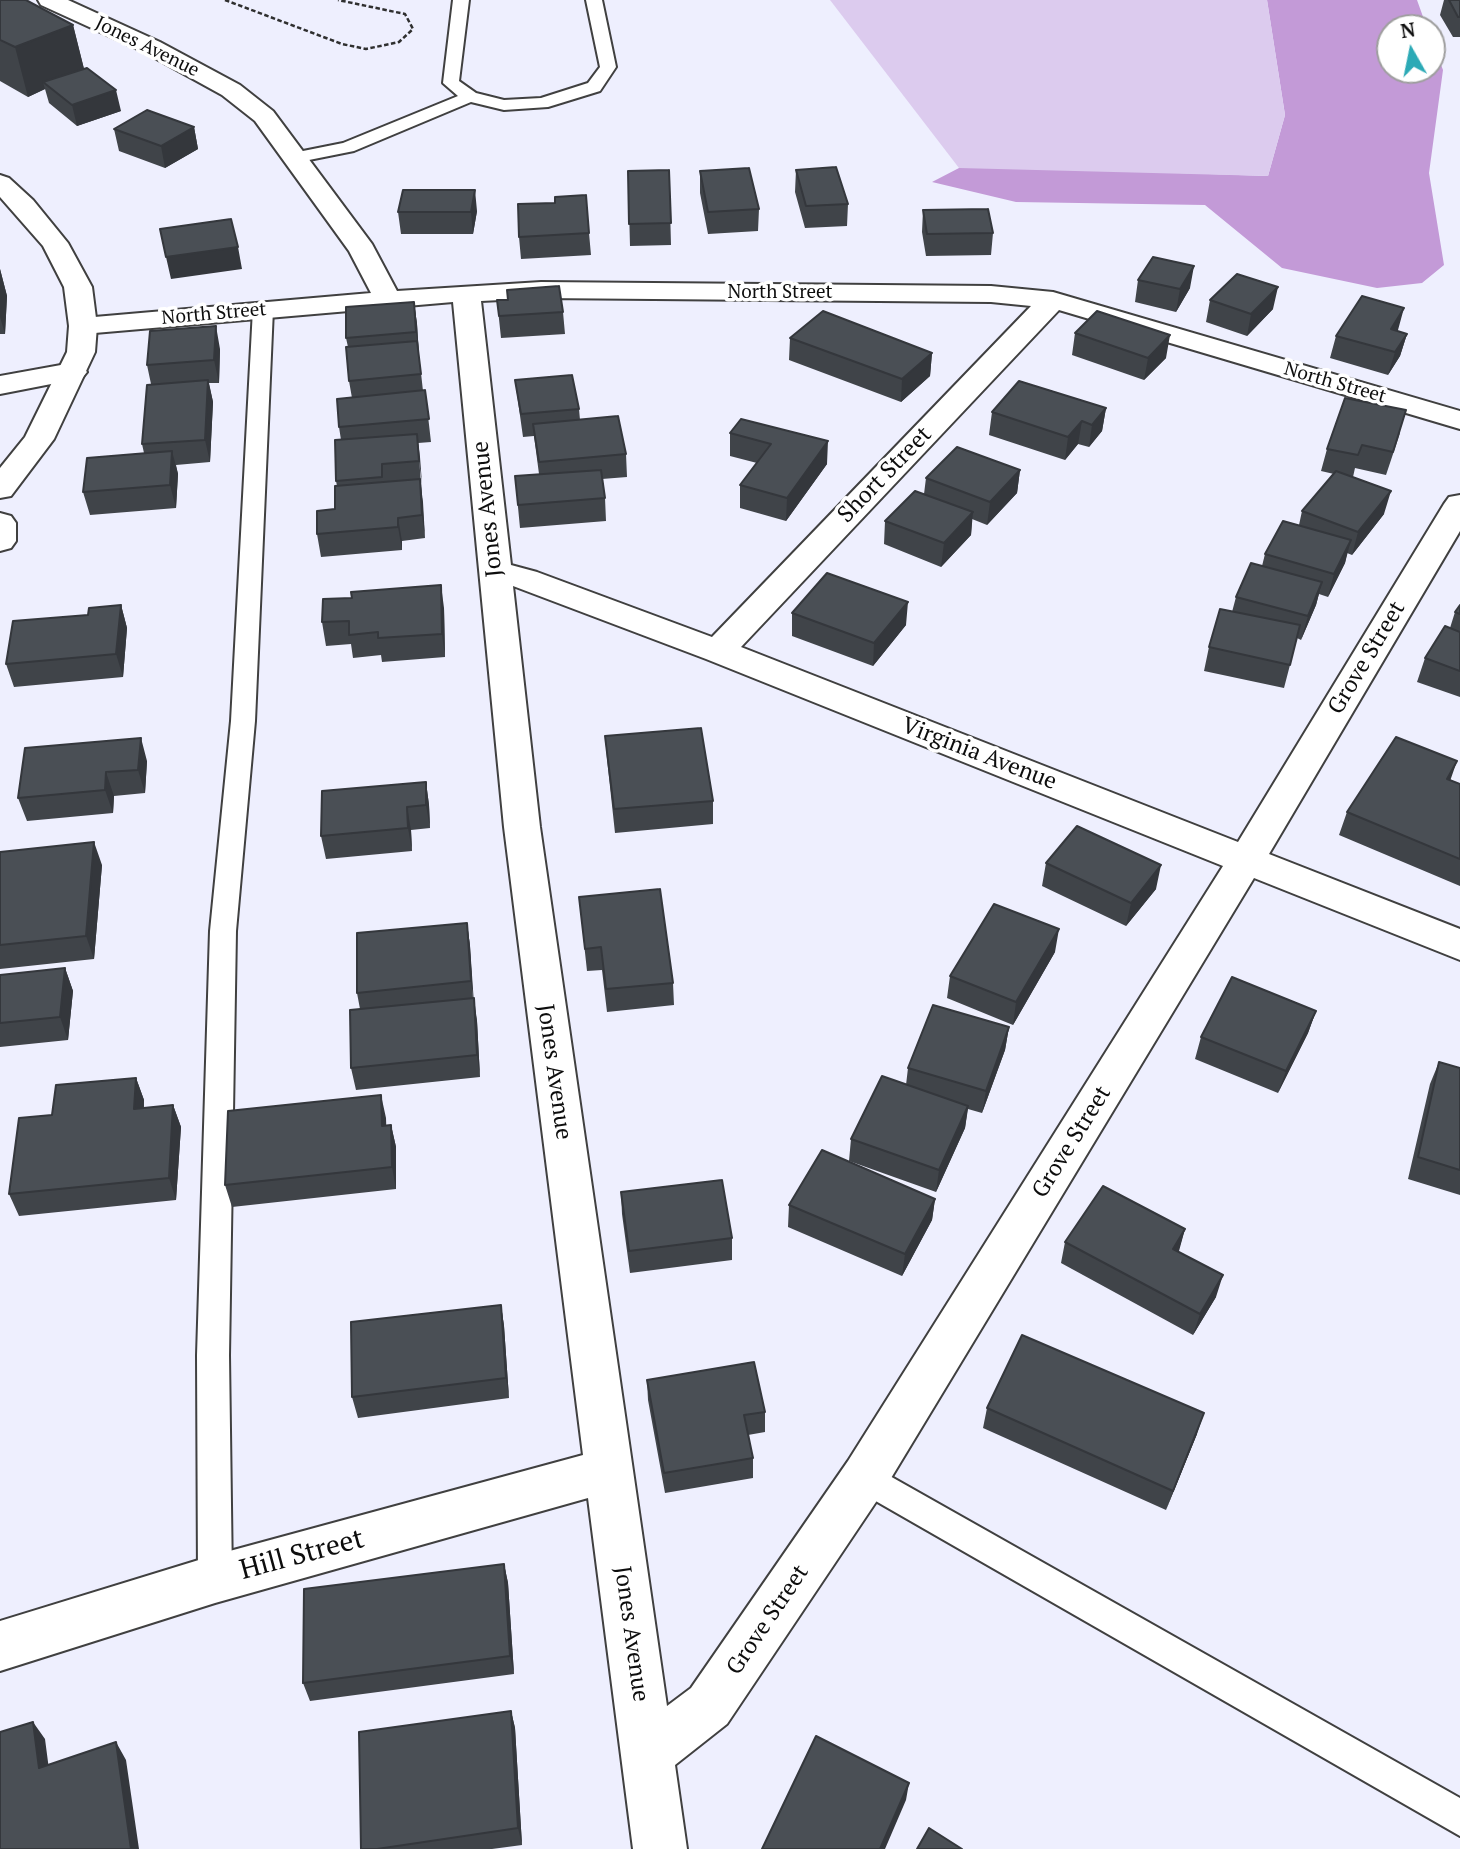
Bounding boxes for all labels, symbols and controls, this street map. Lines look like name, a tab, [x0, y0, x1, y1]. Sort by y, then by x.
street label: Jones Avenue	[91, 12, 203, 82]
north arrow	[1376, 14, 1446, 84]
text: N	[1399, 16, 1417, 43]
street label: North Street	[727, 282, 833, 304]
street label: North Street	[161, 298, 267, 330]
street label: North Street	[1281, 358, 1389, 408]
street label: Short Street	[832, 421, 938, 529]
street label: Jones Avenue	[467, 440, 509, 578]
street label: Grove Street	[1323, 597, 1411, 719]
street label: Virginia Avenue	[898, 712, 1060, 796]
street label: Jones Avenue	[531, 1002, 577, 1142]
street label: Grove Street	[1027, 1081, 1117, 1203]
street label: Hill Street	[236, 1522, 368, 1588]
street label: Grove Street	[721, 1560, 815, 1680]
street label: Jones Avenue	[608, 1564, 654, 1704]

